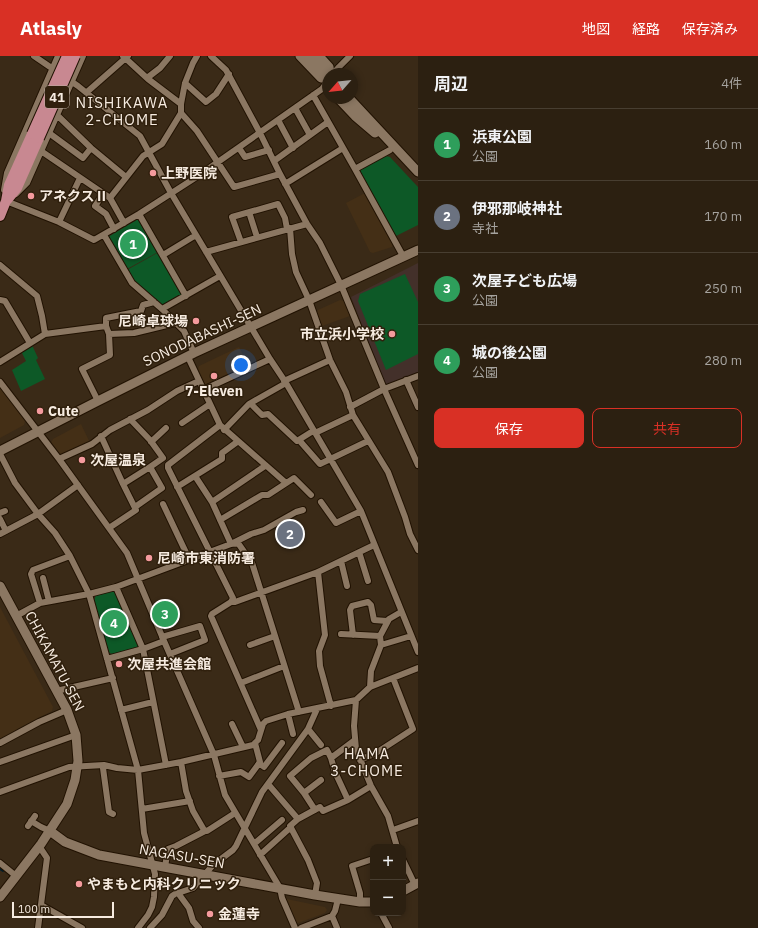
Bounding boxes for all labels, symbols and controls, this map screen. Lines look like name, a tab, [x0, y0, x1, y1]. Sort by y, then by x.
text: Atlasly	[20, 16, 82, 40]
text: 地図	[582, 20, 610, 38]
text: 経路	[632, 20, 660, 38]
text: 保存済み	[682, 20, 738, 38]
north arrow	[322, 68, 358, 104]
text: 周辺	[434, 73, 468, 95]
text: 4件	[721, 75, 742, 92]
road number: 41	[45, 86, 69, 108]
district label: NISHIKAWA 2-CHOME	[76, 93, 168, 129]
text: 浜東公園	[472, 127, 532, 146]
text: 1	[443, 136, 451, 153]
text: 160 m	[704, 136, 742, 153]
text: 公園	[472, 148, 498, 165]
place label: 上野医院	[161, 164, 217, 182]
marker: 上野医院	[148, 168, 158, 178]
place label: アネクスⅡ	[39, 187, 109, 205]
marker: アネクスⅡ	[26, 191, 36, 201]
text: 伊邪那岐神社	[472, 199, 562, 218]
text: 2	[443, 208, 451, 225]
text: 170 m	[704, 208, 742, 225]
text: 寺社	[472, 220, 498, 237]
pin: 1	[120, 229, 146, 259]
text: 次屋子ども広場	[472, 271, 577, 290]
text: 3	[443, 280, 451, 297]
text: 250 m	[704, 280, 742, 297]
text: 公園	[472, 292, 498, 309]
street label: SONODABASHI-SEN	[140, 300, 264, 370]
place label: 尼崎卓球場	[118, 312, 188, 330]
marker: 尼崎卓球場	[191, 316, 201, 326]
place label: 市立浜小学校	[300, 325, 384, 343]
marker: 市立浜小学校	[387, 329, 397, 339]
text: 城の後公園	[472, 343, 547, 362]
text: 4	[443, 352, 451, 369]
text: 280 m	[704, 352, 742, 369]
your location	[231, 355, 251, 375]
text: 公園	[472, 364, 498, 381]
marker: 7-Eleven	[209, 371, 219, 381]
place label: 7-Eleven	[185, 382, 243, 400]
place label: Cute	[48, 402, 79, 420]
marker: Cute	[35, 406, 45, 416]
button: 保存	[434, 408, 584, 448]
button: 共有	[592, 408, 742, 448]
place label: 次屋温泉	[90, 451, 146, 469]
marker: 次屋温泉	[77, 455, 87, 465]
pin: 2	[277, 519, 303, 549]
place label: 尼崎市東消防署	[157, 549, 255, 567]
marker: 尼崎市東消防署	[144, 553, 154, 563]
pin: 3	[152, 599, 178, 629]
street label: CHIKAMATU-SEN	[21, 608, 89, 714]
pin: 4	[101, 608, 127, 638]
place label: 次屋共進会館	[127, 655, 211, 673]
marker: 次屋共進会館	[114, 659, 124, 669]
district label: HAMA 3-CHOME	[330, 744, 404, 780]
street label: NAGASU-SEN	[138, 840, 226, 872]
map controls	[370, 844, 406, 916]
button: +	[370, 844, 406, 880]
place label: やまもと内科クリニック	[87, 875, 241, 893]
marker: やまもと内科クリニック	[74, 879, 84, 889]
button: −	[370, 880, 406, 916]
scale bar	[12, 900, 114, 919]
text: 100 m	[18, 902, 50, 916]
place label: 金蓮寺	[218, 905, 260, 923]
marker: 金蓮寺	[205, 909, 215, 919]

